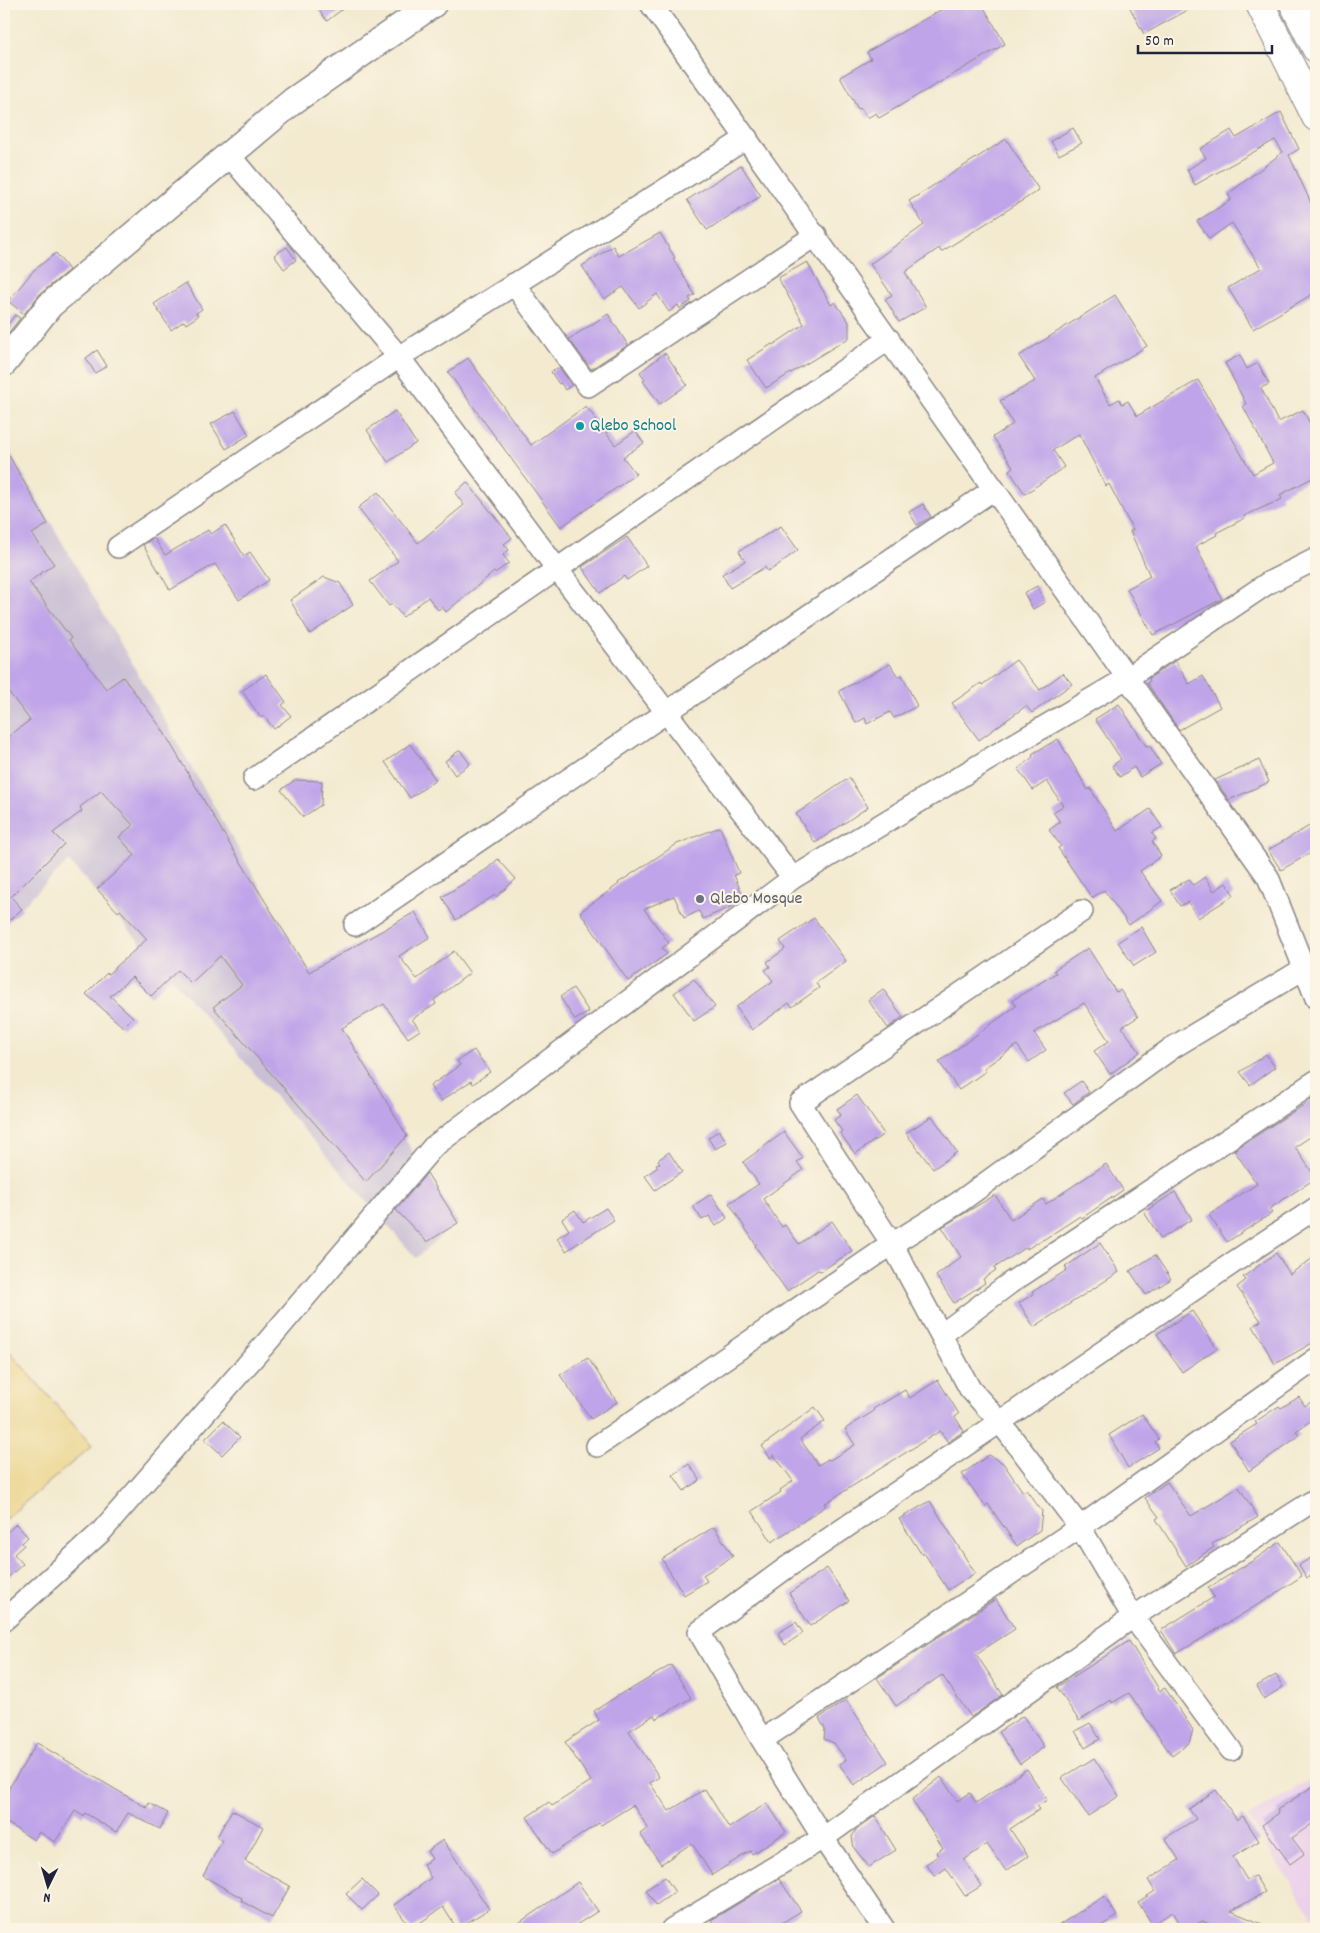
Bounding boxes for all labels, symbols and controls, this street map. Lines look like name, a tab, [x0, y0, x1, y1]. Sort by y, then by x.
scale bar	[1138, 22, 1271, 54]
text: 50 m	[1145, 31, 1174, 53]
place label: Qlebo School	[590, 414, 677, 439]
marker: Qlebo School	[574, 420, 586, 432]
place label: Qlebo Mosque	[710, 887, 803, 912]
marker: Qlebo Mosque	[694, 893, 706, 905]
north arrow	[22, 1860, 72, 1910]
text: N	[43, 1887, 51, 1907]

